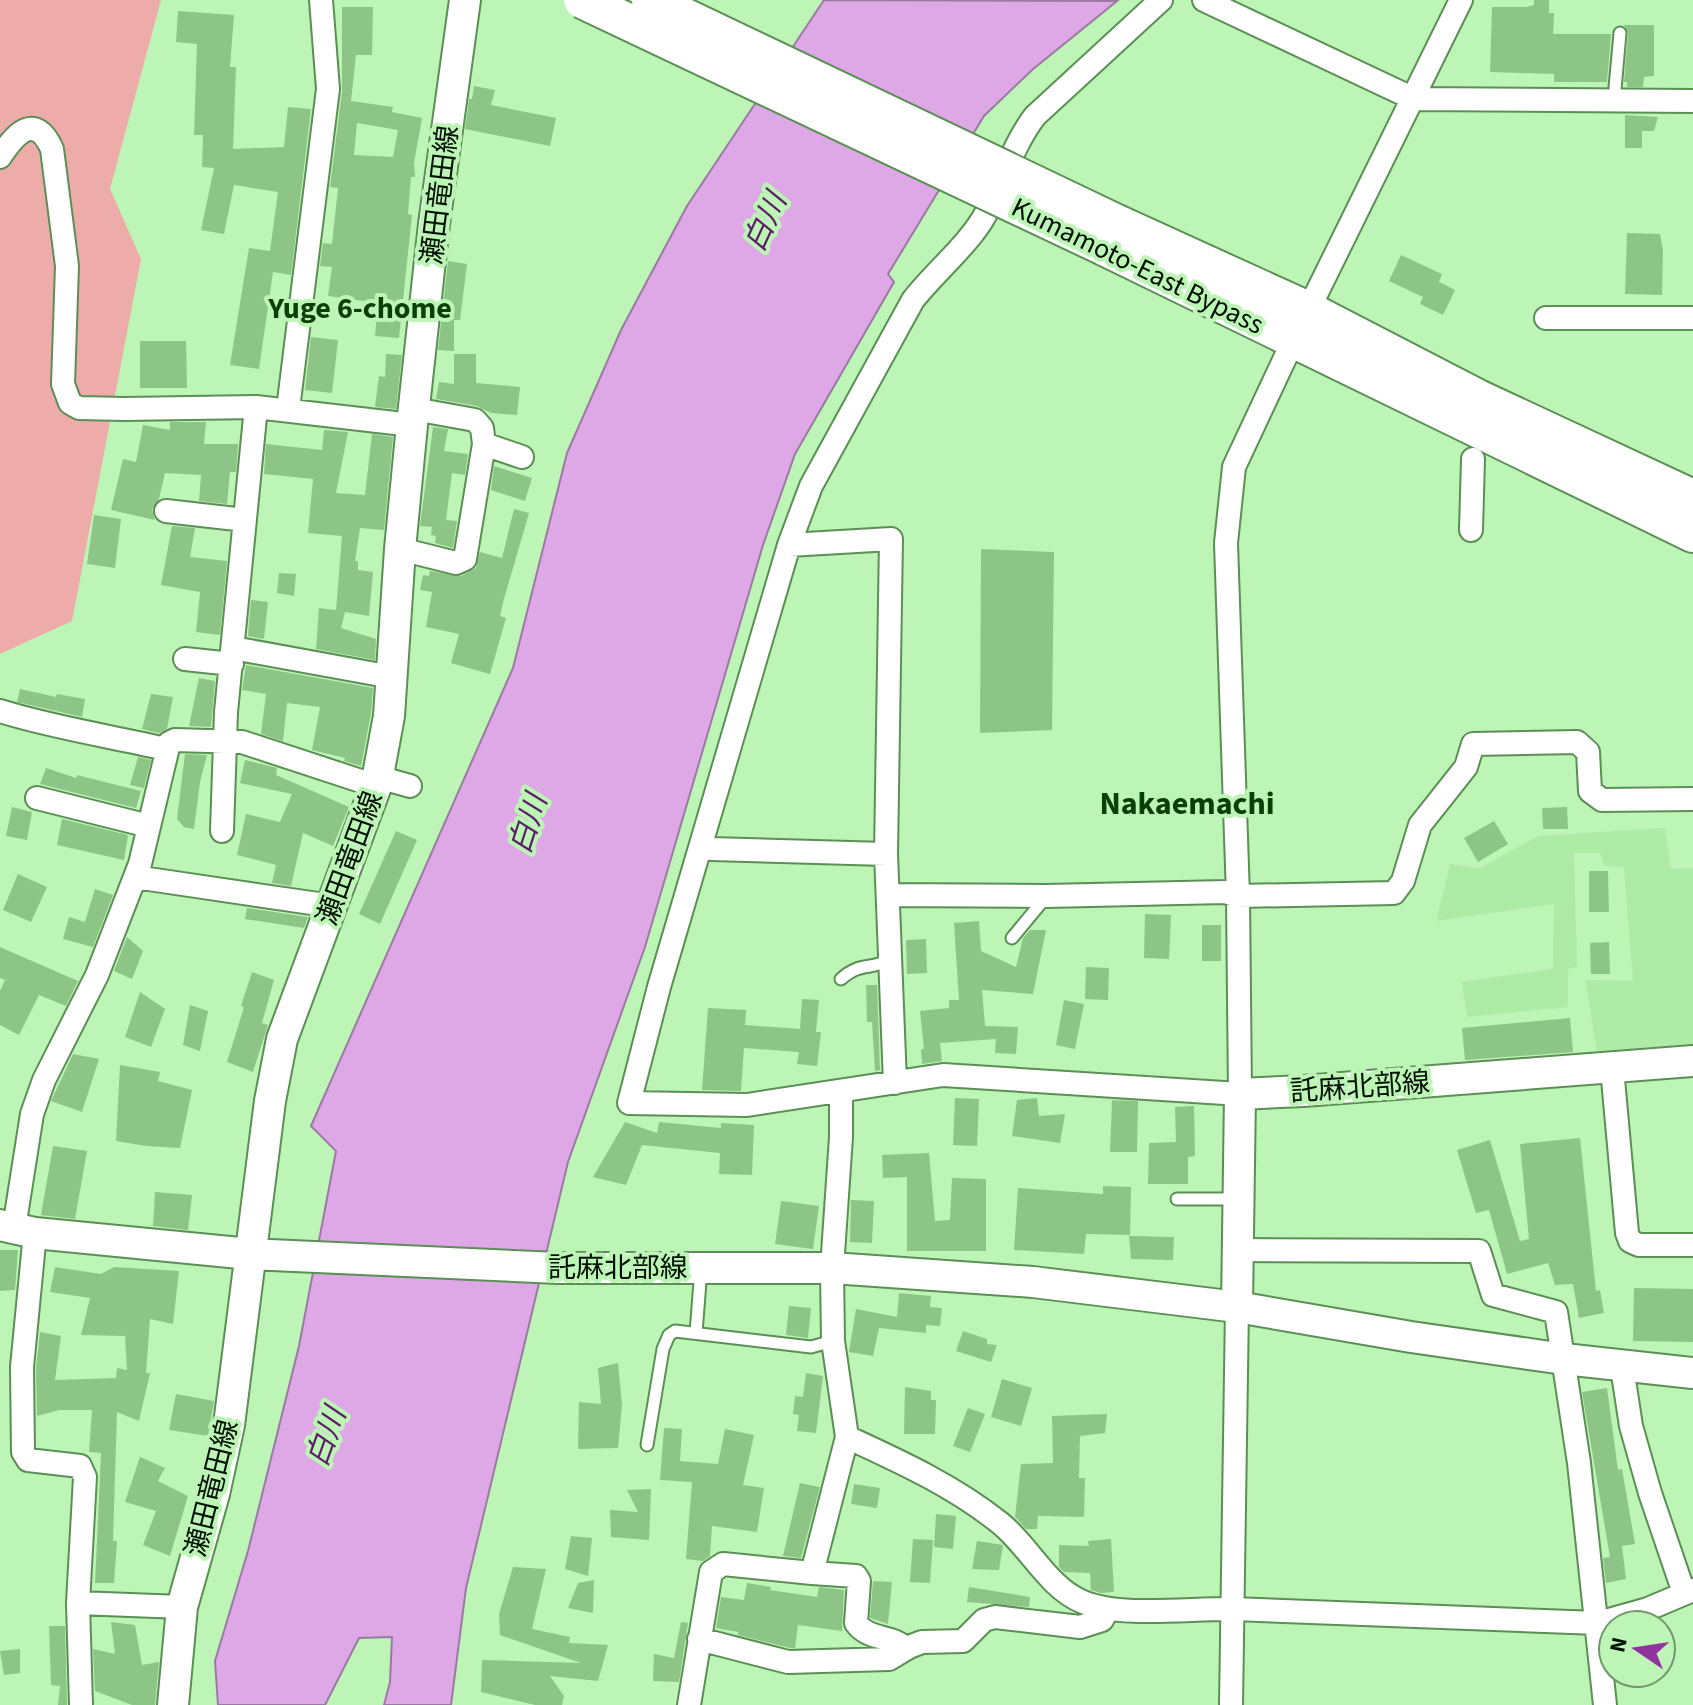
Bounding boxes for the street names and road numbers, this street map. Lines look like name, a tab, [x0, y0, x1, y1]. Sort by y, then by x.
street label: 瀬田竜田線	[412, 123, 468, 267]
street label: Kumamoto-East Bypass	[1005, 187, 1271, 344]
street label: 瀬田竜田線	[307, 786, 393, 931]
street label: 託麻北部線	[1289, 1062, 1431, 1112]
street label: 託麻北部線	[548, 1248, 688, 1288]
street label: 瀬田竜田線	[176, 1415, 248, 1561]

